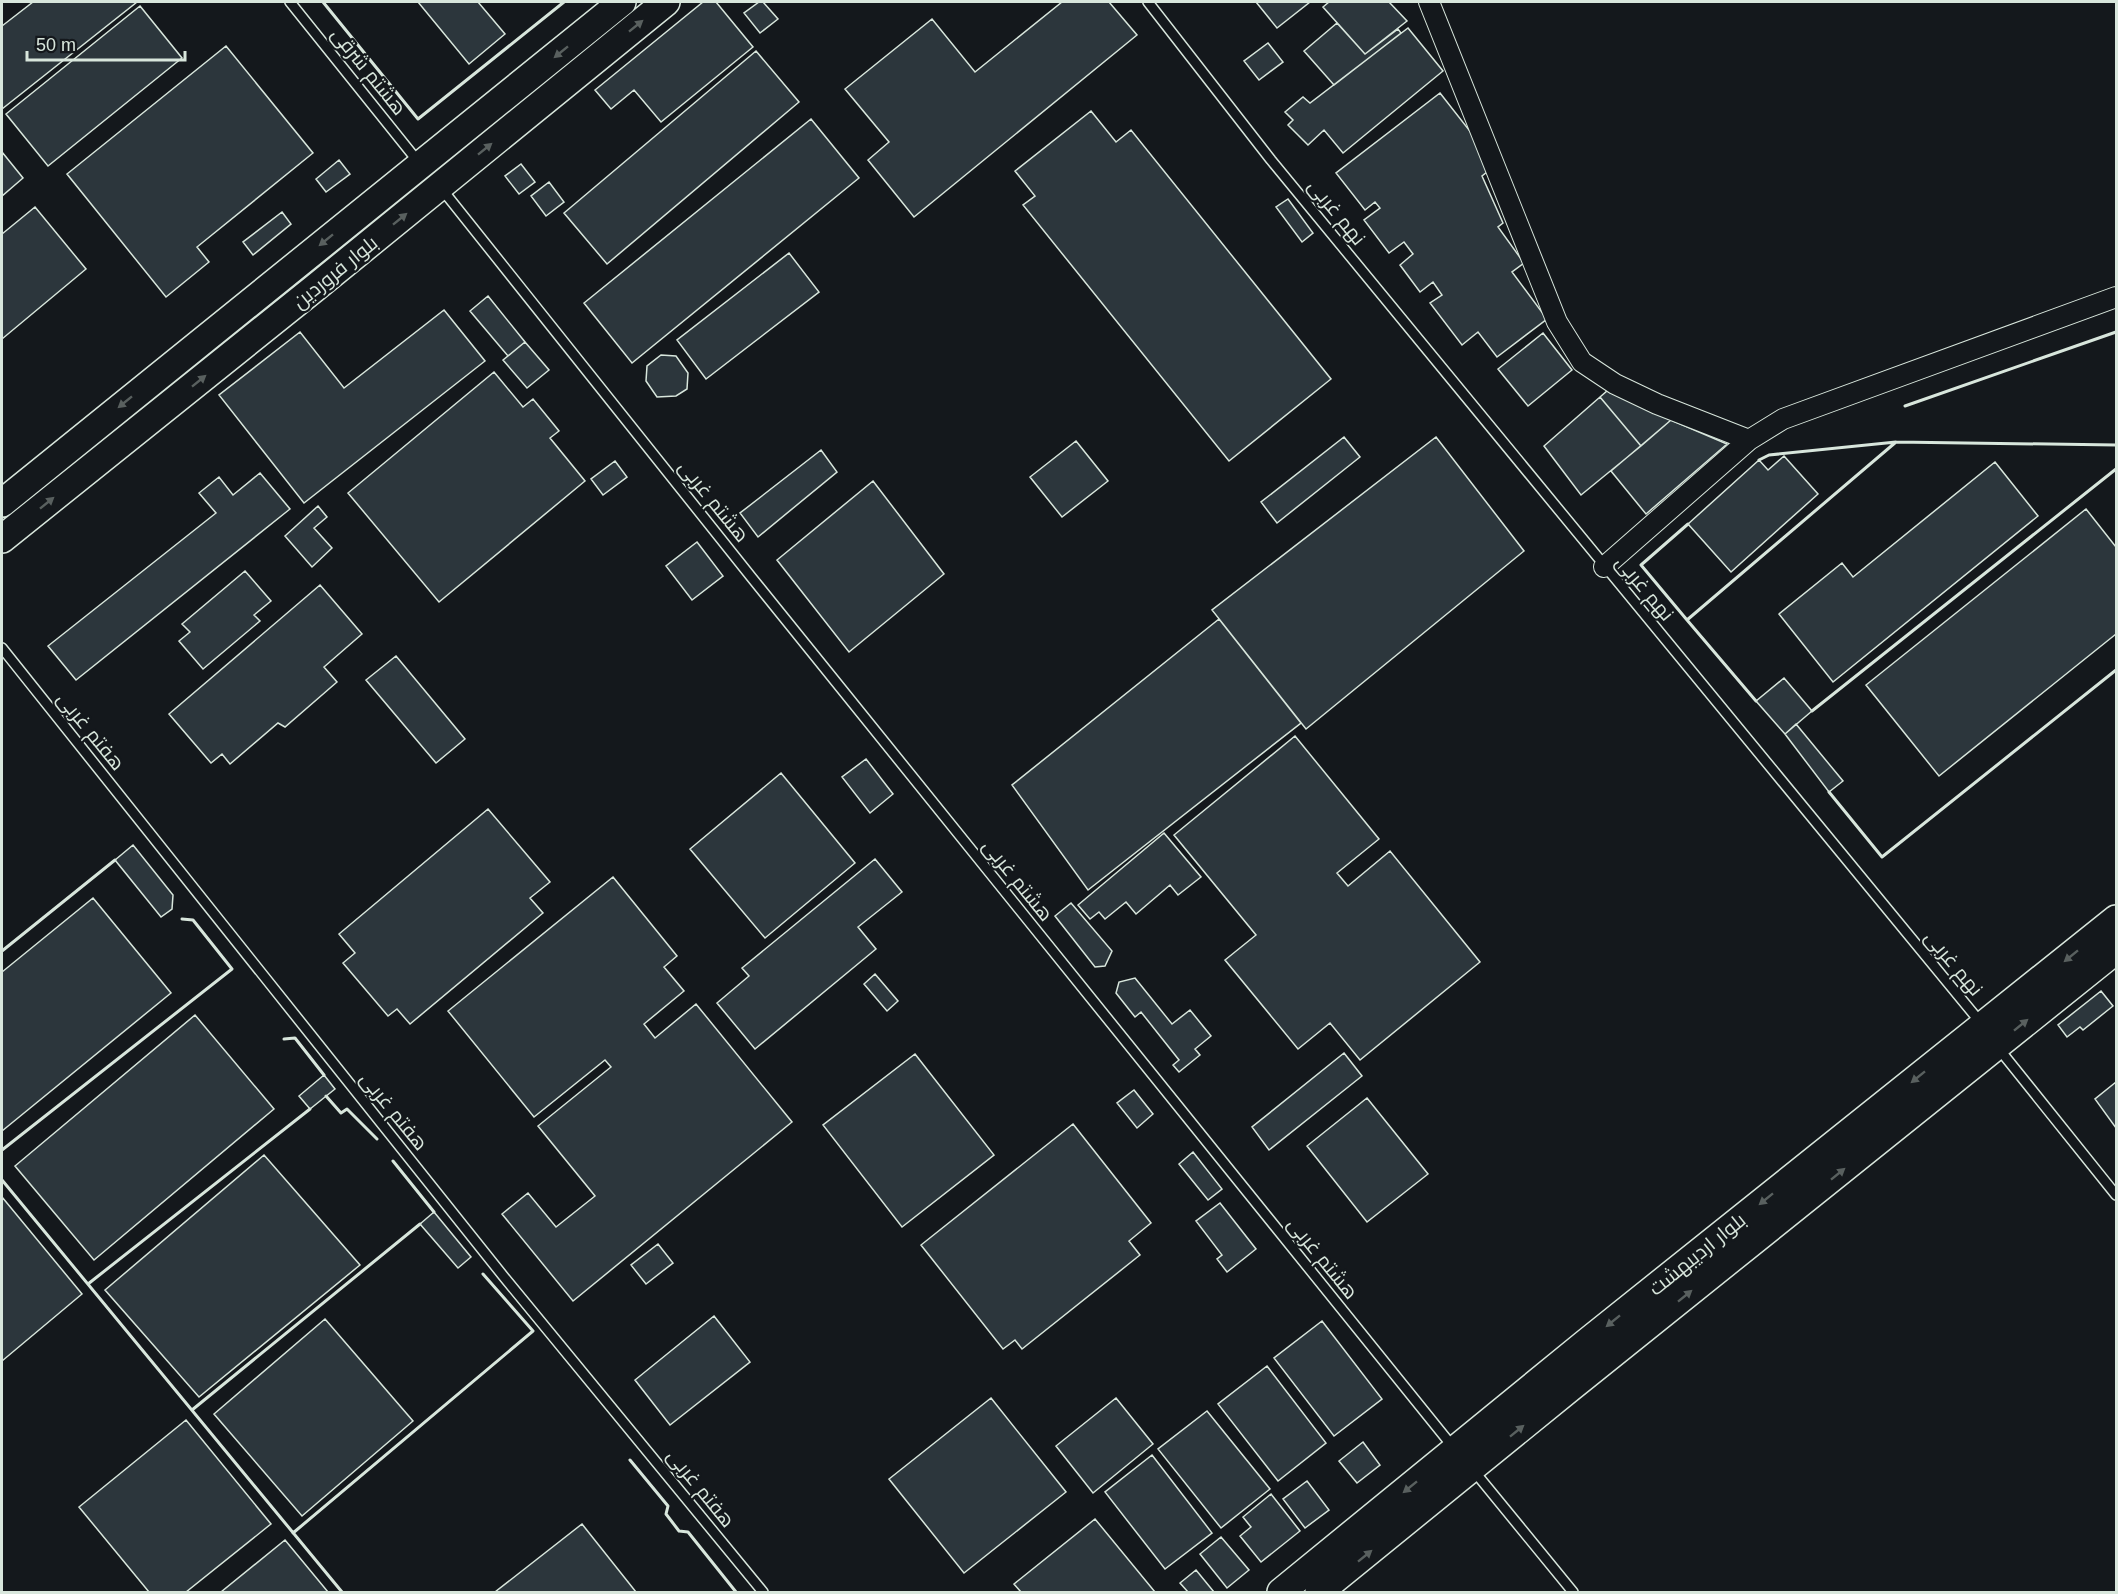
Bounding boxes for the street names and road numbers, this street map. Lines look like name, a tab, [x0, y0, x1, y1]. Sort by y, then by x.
street label: هشتم شرقی	[325, 23, 411, 121]
street label: نهم غربی	[1302, 175, 1370, 251]
street label: بلوار فروردین	[288, 231, 383, 314]
street label: هشتم غربی	[672, 456, 754, 548]
street label: نهم غربی	[1609, 551, 1679, 627]
street label: هفتم غربی	[50, 687, 129, 776]
street label: هشتم غربی	[976, 835, 1058, 927]
street label: نهم غربی	[1918, 926, 1988, 1002]
street label: هفتم غربی	[353, 1067, 432, 1156]
street label: بلوار اردیبهشت	[1644, 1208, 1751, 1301]
street label: هشتم غربی	[1281, 1213, 1363, 1305]
street label: هفتم غربی	[660, 1444, 739, 1533]

